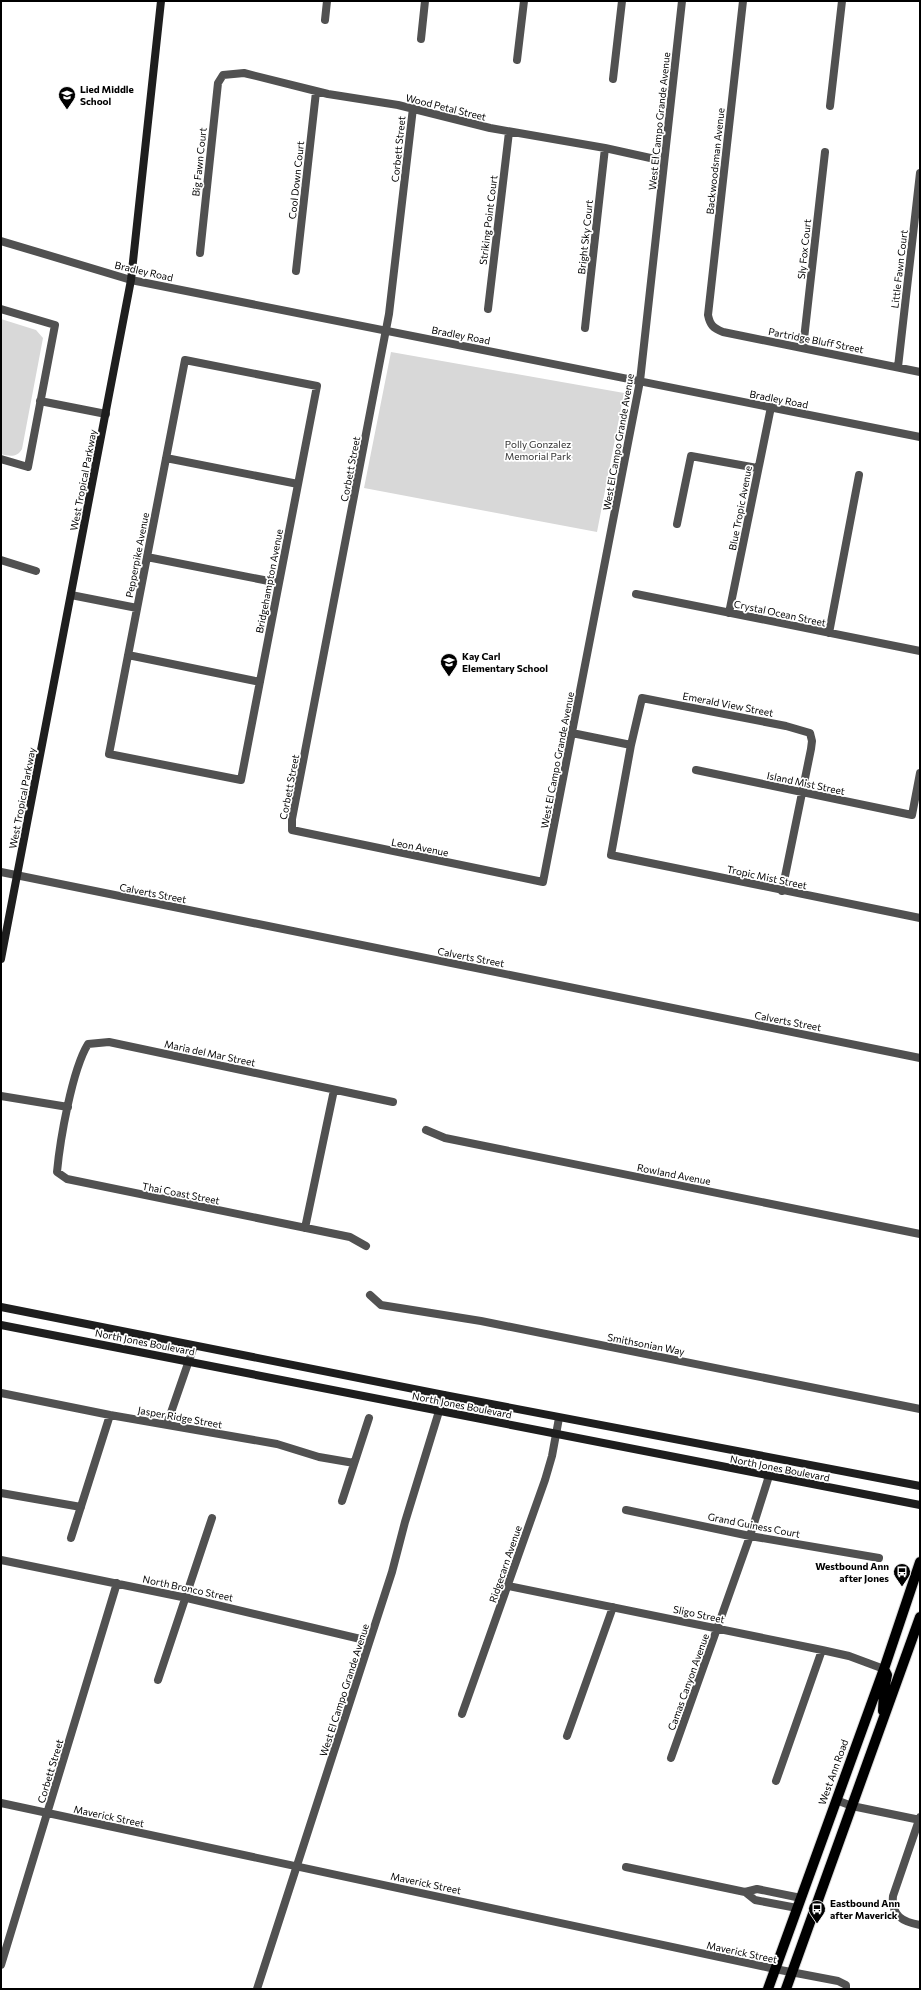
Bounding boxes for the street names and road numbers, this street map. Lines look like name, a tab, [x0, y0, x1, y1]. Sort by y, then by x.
street label: West El Campo Grande Avenue	[646, 51, 672, 191]
street label: Wood Petal Street	[405, 91, 487, 123]
street label: Backwoodsman Avenue	[703, 107, 727, 215]
street label: Corbett Street	[389, 115, 407, 183]
street label: Big Fawn Court	[189, 127, 209, 197]
street label: Cool Down Court	[286, 140, 306, 220]
street label: Striking Point Court	[477, 174, 499, 266]
street label: Bright Sky Court	[575, 199, 595, 275]
street label: Sly Fox Court	[795, 218, 813, 280]
street label: Little Fawn Court	[888, 229, 910, 309]
street label: Bradley Road	[114, 258, 175, 284]
street label: Bradley Road	[431, 323, 492, 347]
street label: Partridge Bluff Street	[767, 325, 865, 355]
street label: West El Campo Grande Avenue	[600, 373, 636, 511]
street label: Bradley Road	[749, 387, 810, 411]
street label: West Tropical Parkway	[67, 428, 99, 532]
street label: Corbett Street	[338, 435, 362, 503]
street label: Blue Tropic Avenue	[726, 465, 754, 551]
street label: Pepperpike Avenue	[123, 511, 151, 599]
street label: Bridgehampton Avenue	[253, 528, 285, 634]
street label: Crystal Ocean Street	[733, 597, 827, 629]
street label: Emerald View Street	[682, 689, 774, 719]
street label: West El Campo Grande Avenue	[538, 691, 576, 829]
street label: West Tropical Parkway	[6, 746, 38, 850]
street label: Corbett Street	[277, 753, 301, 821]
street label: Island Mist Street	[766, 769, 846, 797]
street label: Leon Avenue	[390, 836, 450, 858]
street label: Tropic Mist Street	[726, 863, 808, 891]
street label: Calverts Street	[119, 881, 187, 905]
street label: Calverts Street	[437, 945, 505, 969]
street label: Calverts Street	[754, 1009, 822, 1033]
street label: Maria del Mar Street	[163, 1037, 257, 1069]
street label: Rowland Avenue	[636, 1161, 712, 1187]
street label: Thai Coast Street	[141, 1180, 221, 1206]
street label: North Jones Boulevard	[94, 1326, 196, 1358]
street label: Smithsonian Way	[606, 1331, 686, 1357]
street label: North Jones Boulevard	[411, 1389, 513, 1421]
street label: Jasper Ridge Street	[137, 1404, 223, 1430]
street label: North Jones Boulevard	[729, 1452, 831, 1484]
street label: Grand Guiness Court	[707, 1510, 801, 1540]
street label: Ridgecarn Avenue	[486, 1524, 524, 1604]
street label: North Bronco Street	[142, 1573, 234, 1603]
street label: Sligo Street	[672, 1603, 726, 1625]
street label: West El Campo Grande Avenue	[317, 1622, 371, 1758]
street label: Camas Canyon Avenue	[665, 1632, 711, 1732]
street label: West Ann Road	[816, 1737, 851, 1806]
street label: Corbett Street	[35, 1738, 65, 1804]
street label: Maverick Street	[73, 1803, 145, 1829]
street label: Maverick Street	[390, 1870, 462, 1896]
street label: Maverick Street	[706, 1939, 778, 1965]

